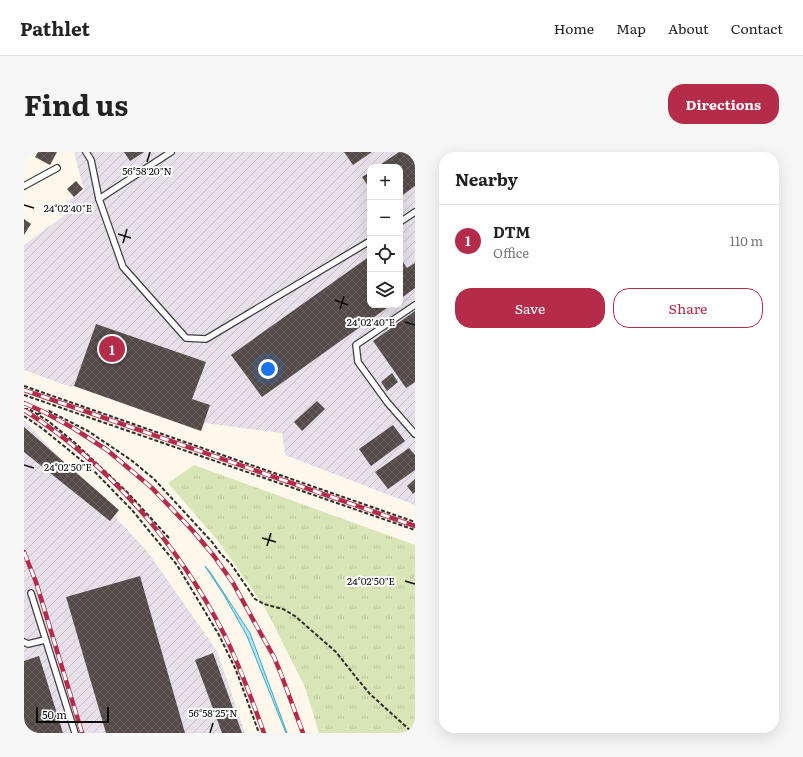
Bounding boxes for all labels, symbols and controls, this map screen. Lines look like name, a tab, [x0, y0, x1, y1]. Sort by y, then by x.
text: Pathlet	[20, 14, 90, 42]
text: Home	[554, 18, 594, 38]
text: Map	[616, 18, 646, 38]
text: About	[668, 18, 709, 38]
text: Contact	[731, 18, 783, 38]
text: Find us	[24, 83, 128, 125]
button: Directions	[668, 84, 779, 124]
text: 56°58'20"N	[122, 163, 172, 178]
map controls	[367, 164, 403, 308]
button: +	[367, 164, 403, 200]
text: Nearby	[455, 166, 518, 191]
text: 24°02'40"E	[44, 200, 92, 215]
button: −	[367, 200, 403, 236]
text: DTM	[493, 220, 530, 243]
text: 1	[465, 231, 471, 250]
text: 110 m	[730, 231, 763, 250]
button: locate	[367, 236, 403, 272]
text: Office	[493, 243, 529, 262]
button: layers	[367, 272, 403, 308]
button: Save	[455, 288, 605, 328]
button: Share	[613, 288, 763, 328]
text: 24°02'40"E	[347, 314, 395, 329]
pin: 1	[99, 334, 125, 364]
your location	[258, 359, 278, 379]
text: 24°02'50"E	[44, 459, 92, 474]
text: 24°02'50"E	[347, 573, 395, 588]
scale bar	[36, 705, 109, 724]
text: 56°58'25"N	[188, 705, 238, 720]
text: 50 m	[42, 706, 67, 722]

